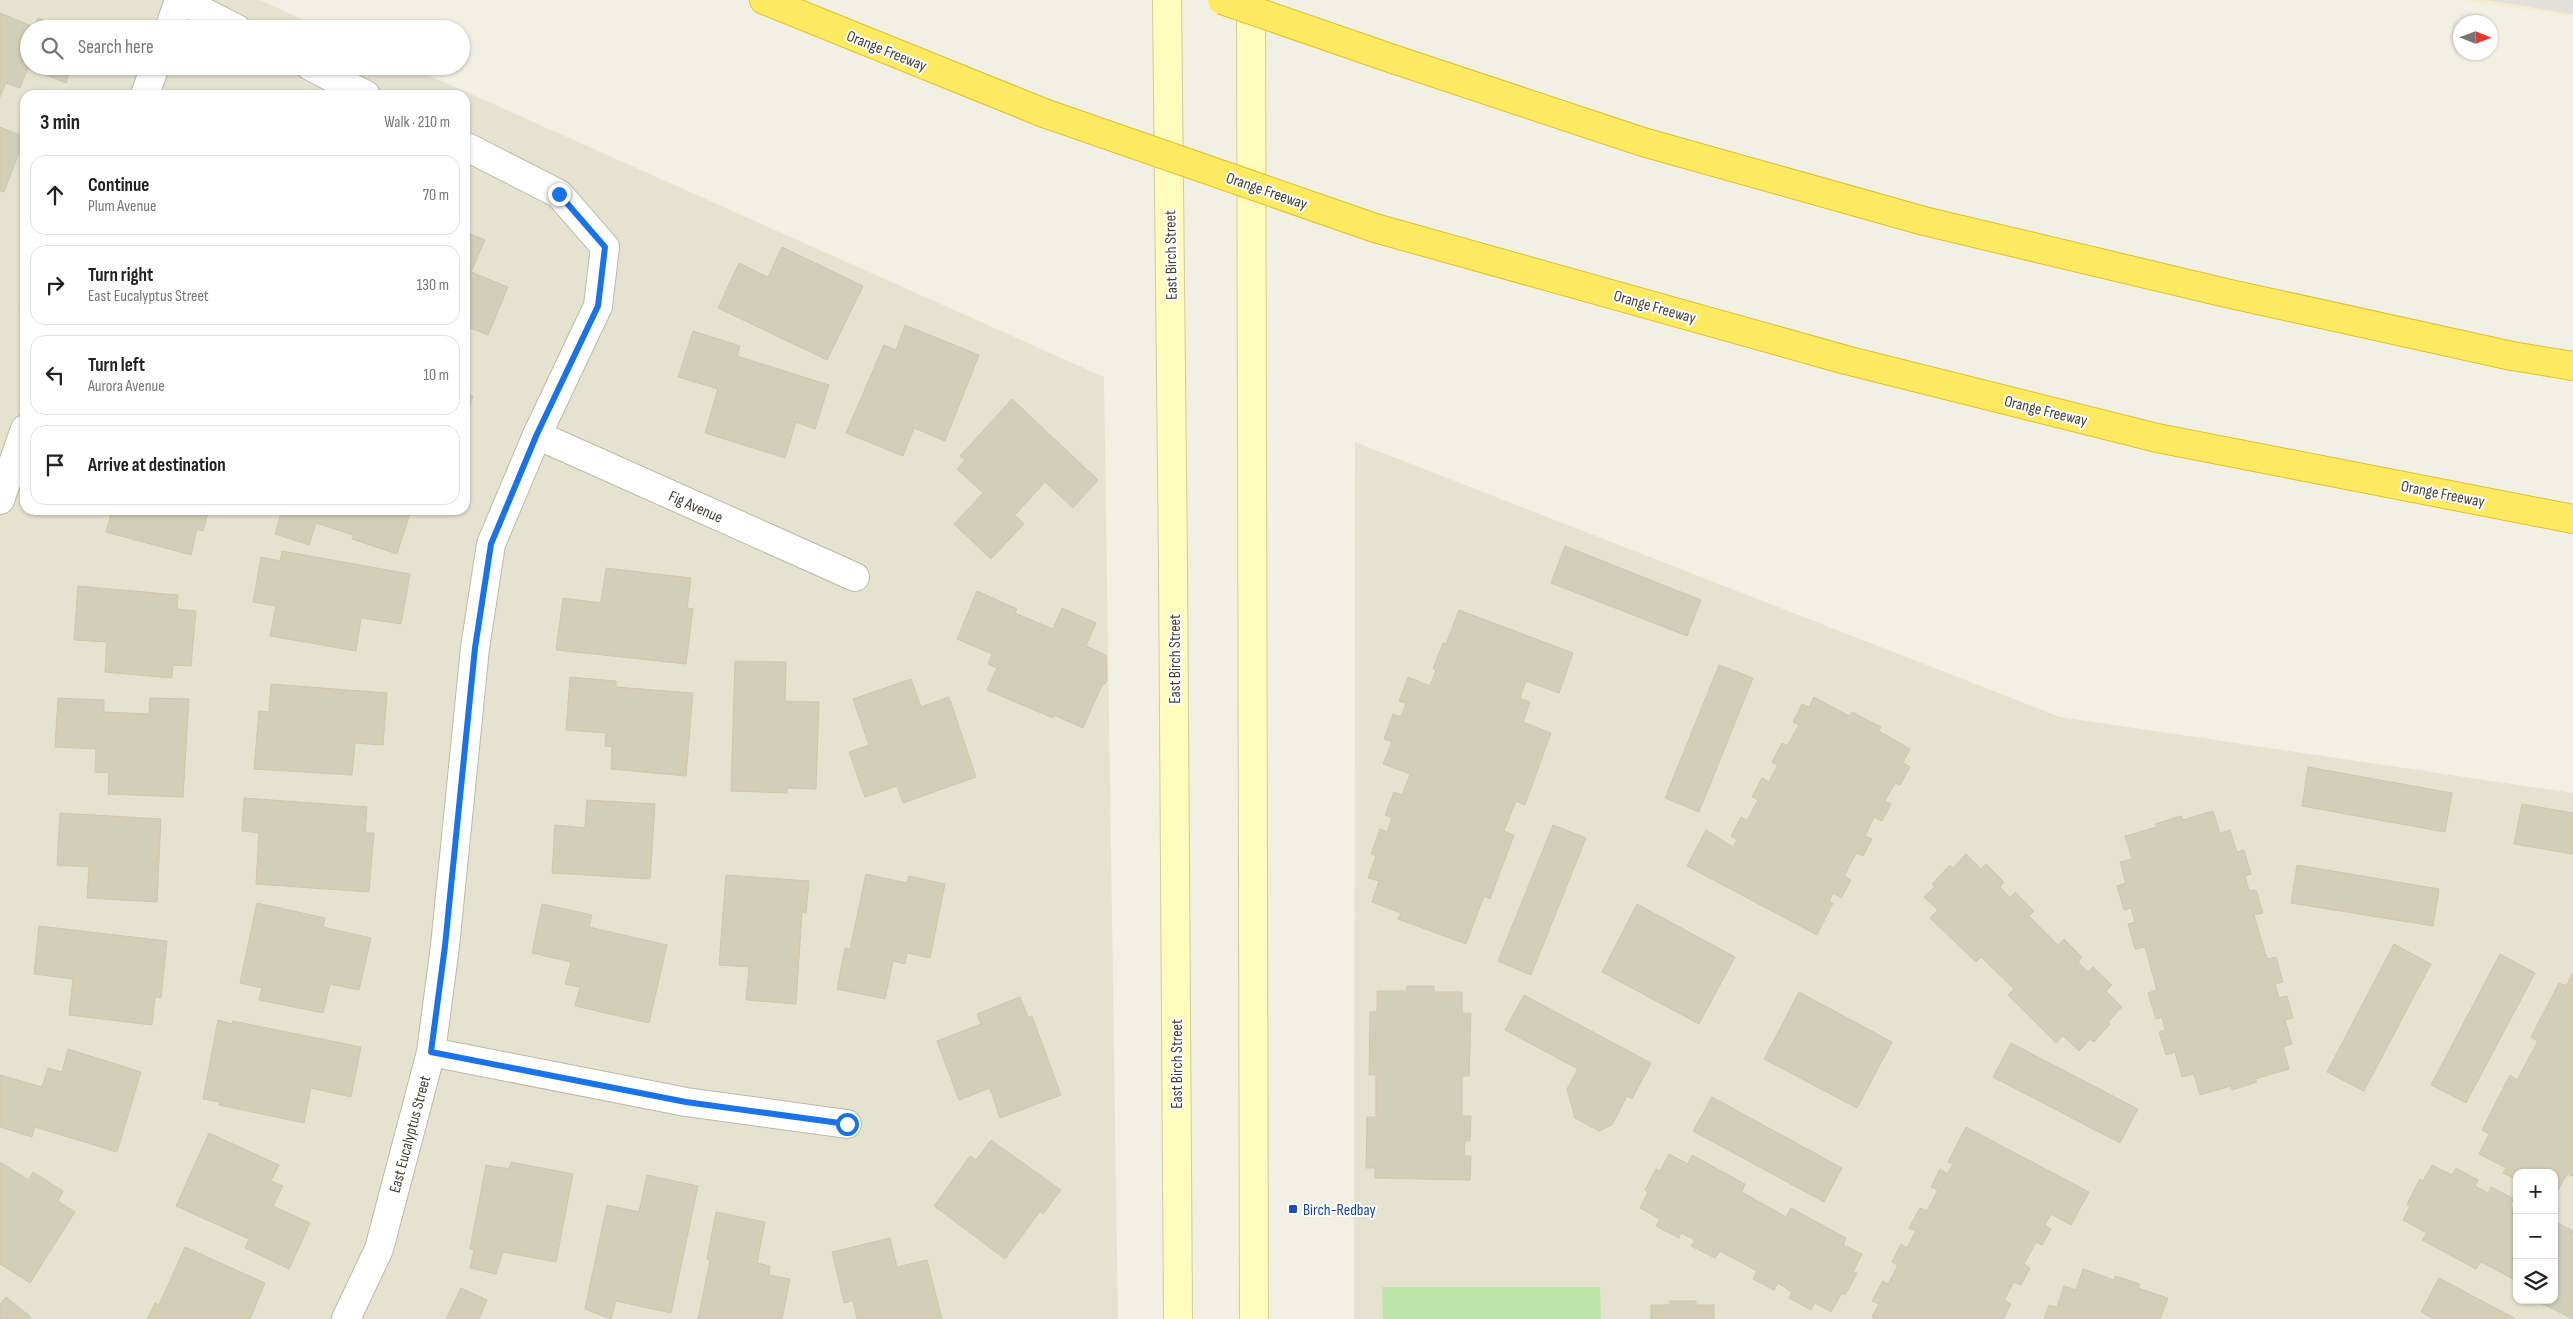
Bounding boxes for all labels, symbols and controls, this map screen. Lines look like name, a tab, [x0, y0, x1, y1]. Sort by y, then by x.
north arrow	[2453, 15, 2498, 60]
search box	[20, 20, 470, 75]
street label: Orange Freeway	[844, 27, 929, 76]
icon: search	[38, 34, 66, 62]
text: Search here	[78, 36, 154, 59]
text: 3 min	[40, 110, 80, 135]
text: Walk · 210 m	[384, 113, 450, 132]
street label: Orange Freeway	[1223, 169, 1310, 214]
text: Continue	[88, 174, 149, 197]
icon: ahead	[41, 181, 69, 209]
route end	[548, 183, 571, 206]
text: 70 m	[423, 186, 449, 205]
text: Plum Avenue	[88, 197, 156, 216]
street label: East Birch Street	[1161, 210, 1182, 300]
text: Turn right	[88, 264, 153, 287]
icon: right	[41, 271, 69, 299]
text: 130 m	[417, 276, 449, 295]
text: East Eucalyptus Street	[88, 287, 209, 306]
street label: Orange Freeway	[1611, 287, 1698, 328]
text: Turn left	[88, 354, 145, 377]
icon: left	[41, 361, 69, 389]
text: 10 m	[423, 366, 449, 385]
text: Aurora Avenue	[88, 377, 165, 396]
street label: Orange Freeway	[2002, 392, 2089, 431]
icon: arrive	[41, 451, 69, 479]
text: Arrive at destination	[88, 454, 226, 477]
street label: Orange Freeway	[2399, 477, 2486, 512]
street label: Fig Avenue	[665, 487, 725, 528]
street label: East Birch Street	[1166, 614, 1185, 704]
street label: East Birch Street	[1168, 1019, 1187, 1109]
street label: East Eucalyptus Street	[386, 1074, 435, 1195]
route start	[836, 1113, 859, 1136]
map controls	[2513, 1169, 2558, 1304]
button: +	[2513, 1169, 2558, 1214]
place label: Birch-Redbay	[1303, 1201, 1376, 1220]
marker: Birch-Redbay	[1287, 1203, 1299, 1215]
button: −	[2513, 1214, 2558, 1259]
button: layers	[2513, 1259, 2558, 1304]

